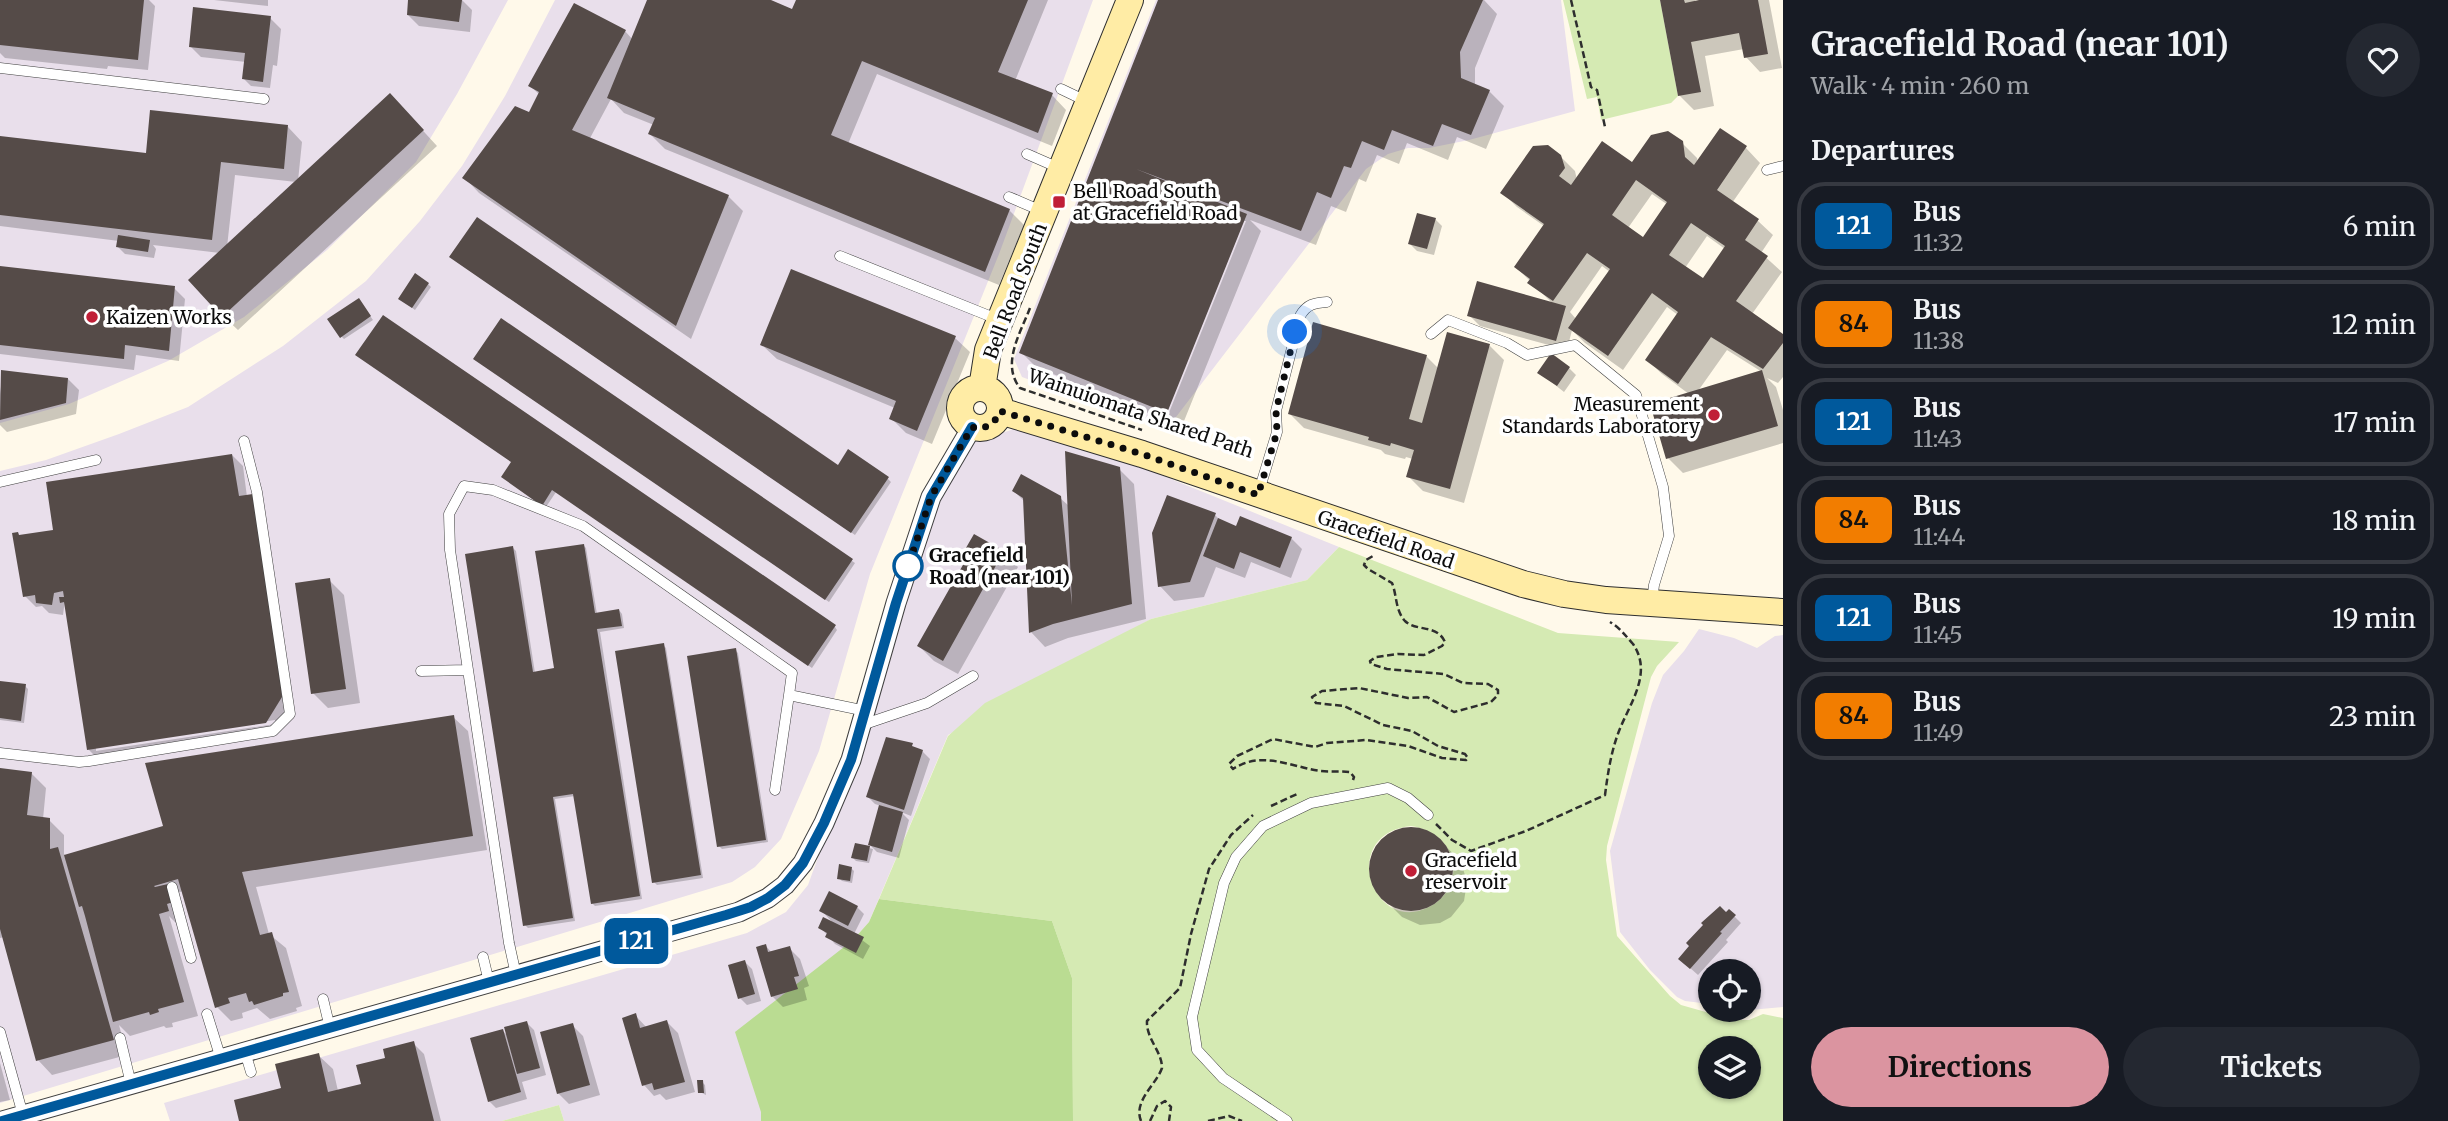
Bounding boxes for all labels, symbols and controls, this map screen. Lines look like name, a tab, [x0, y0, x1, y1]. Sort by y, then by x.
button: heart	[2346, 23, 2420, 97]
text: Gracefield Road (near 101)	[1811, 24, 2229, 65]
text: Walk · 4 min · 260 m	[1811, 71, 2029, 100]
text: Departures	[1811, 134, 1955, 167]
place label: Bell Road South at Gracefield Road	[1073, 179, 1238, 225]
marker: Bell Road South at Gracefield Road	[1051, 194, 1067, 210]
text: Bus	[1913, 195, 1961, 228]
text: 121	[1836, 210, 1871, 241]
text: 6 min	[2343, 210, 2416, 243]
street label: Bell Road South	[978, 219, 1052, 363]
text: 11:32	[1913, 228, 1964, 257]
text: Bus	[1913, 293, 1961, 326]
place label: Kaizen Works	[106, 305, 232, 329]
text: 84	[1839, 308, 1868, 339]
text: 12 min	[2332, 308, 2416, 341]
marker: Kaizen Works	[84, 309, 100, 325]
your location	[1277, 314, 1312, 349]
text: 11:38	[1913, 326, 1964, 355]
street label: Wainuiomata Shared Path	[1024, 363, 1257, 463]
text: Bus	[1913, 391, 1961, 424]
place label: Measurement Standards Laboratory	[1502, 392, 1701, 438]
text: 121	[1836, 406, 1871, 437]
text: 17 min	[2333, 406, 2416, 439]
marker: Measurement Standards Laboratory	[1706, 407, 1722, 423]
text: 11:43	[1913, 424, 1962, 453]
text: Bus	[1913, 489, 1961, 522]
street label: Gracefield Road	[1315, 504, 1457, 574]
text: 84	[1839, 504, 1868, 535]
text: 18 min	[2332, 504, 2416, 537]
text: 11:44	[1913, 522, 1965, 551]
place label: Gracefield Road (near 101)	[929, 543, 1070, 589]
marker: Gracefield Road (near 101)	[893, 551, 923, 581]
text: Bus	[1913, 587, 1961, 620]
text: 121	[1836, 602, 1871, 633]
text: 19 min	[2332, 602, 2416, 635]
text: 11:45	[1913, 620, 1963, 649]
text: Bus	[1913, 685, 1961, 718]
text: 84	[1839, 700, 1868, 731]
text: 23 min	[2329, 700, 2416, 733]
text: 11:49	[1913, 718, 1964, 747]
place label: Gracefield reservoir	[1425, 848, 1517, 894]
marker: Gracefield reservoir	[1403, 863, 1419, 879]
line badge: 121	[596, 918, 676, 964]
text: 121	[618, 925, 654, 956]
map controls	[1698, 959, 1761, 1099]
button: locate	[1698, 959, 1761, 1022]
button: Directions	[1811, 1027, 2109, 1107]
button: Tickets	[2123, 1027, 2420, 1107]
button: layers	[1698, 1036, 1761, 1099]

